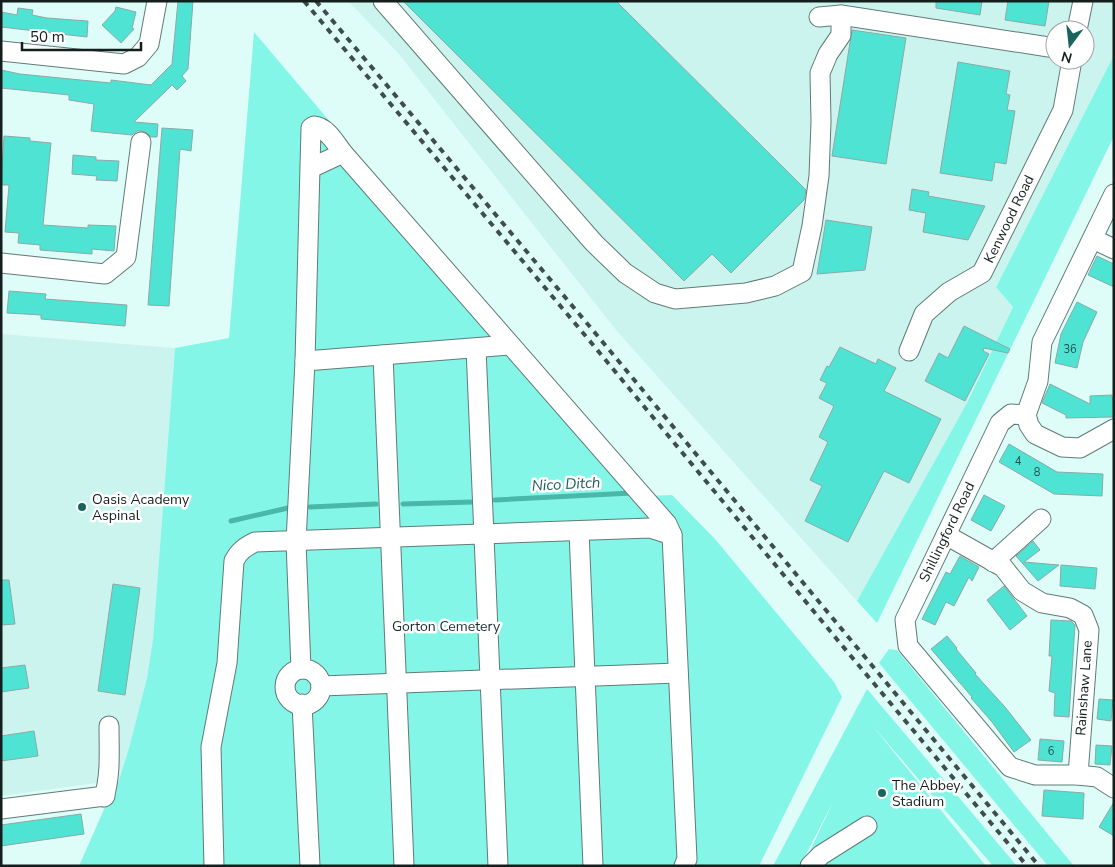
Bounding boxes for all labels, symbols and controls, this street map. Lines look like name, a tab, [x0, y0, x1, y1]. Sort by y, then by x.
scale bar	[22, 20, 141, 52]
north arrow	[1045, 20, 1095, 70]
text: 50 m	[30, 27, 65, 47]
text: N	[1059, 47, 1074, 68]
street label: Kenwood Road	[980, 172, 1038, 266]
house number: 36	[1063, 342, 1077, 357]
house number: 4	[1015, 454, 1022, 469]
house number: 8	[1034, 465, 1041, 480]
water label: Nico Ditch	[531, 472, 601, 496]
street label: Shillingford Road	[915, 479, 979, 585]
place label: Oasis Academy Aspinal	[92, 490, 190, 525]
marker: Oasis Academy Aspinal	[76, 501, 88, 513]
park label: Gorton Cemetery	[392, 617, 501, 636]
street label: Rainshaw Lane	[1071, 640, 1097, 736]
house number: 6	[1048, 744, 1055, 759]
place label: The Abbey Stadium	[892, 776, 961, 811]
marker: The Abbey Stadium	[876, 787, 888, 799]

